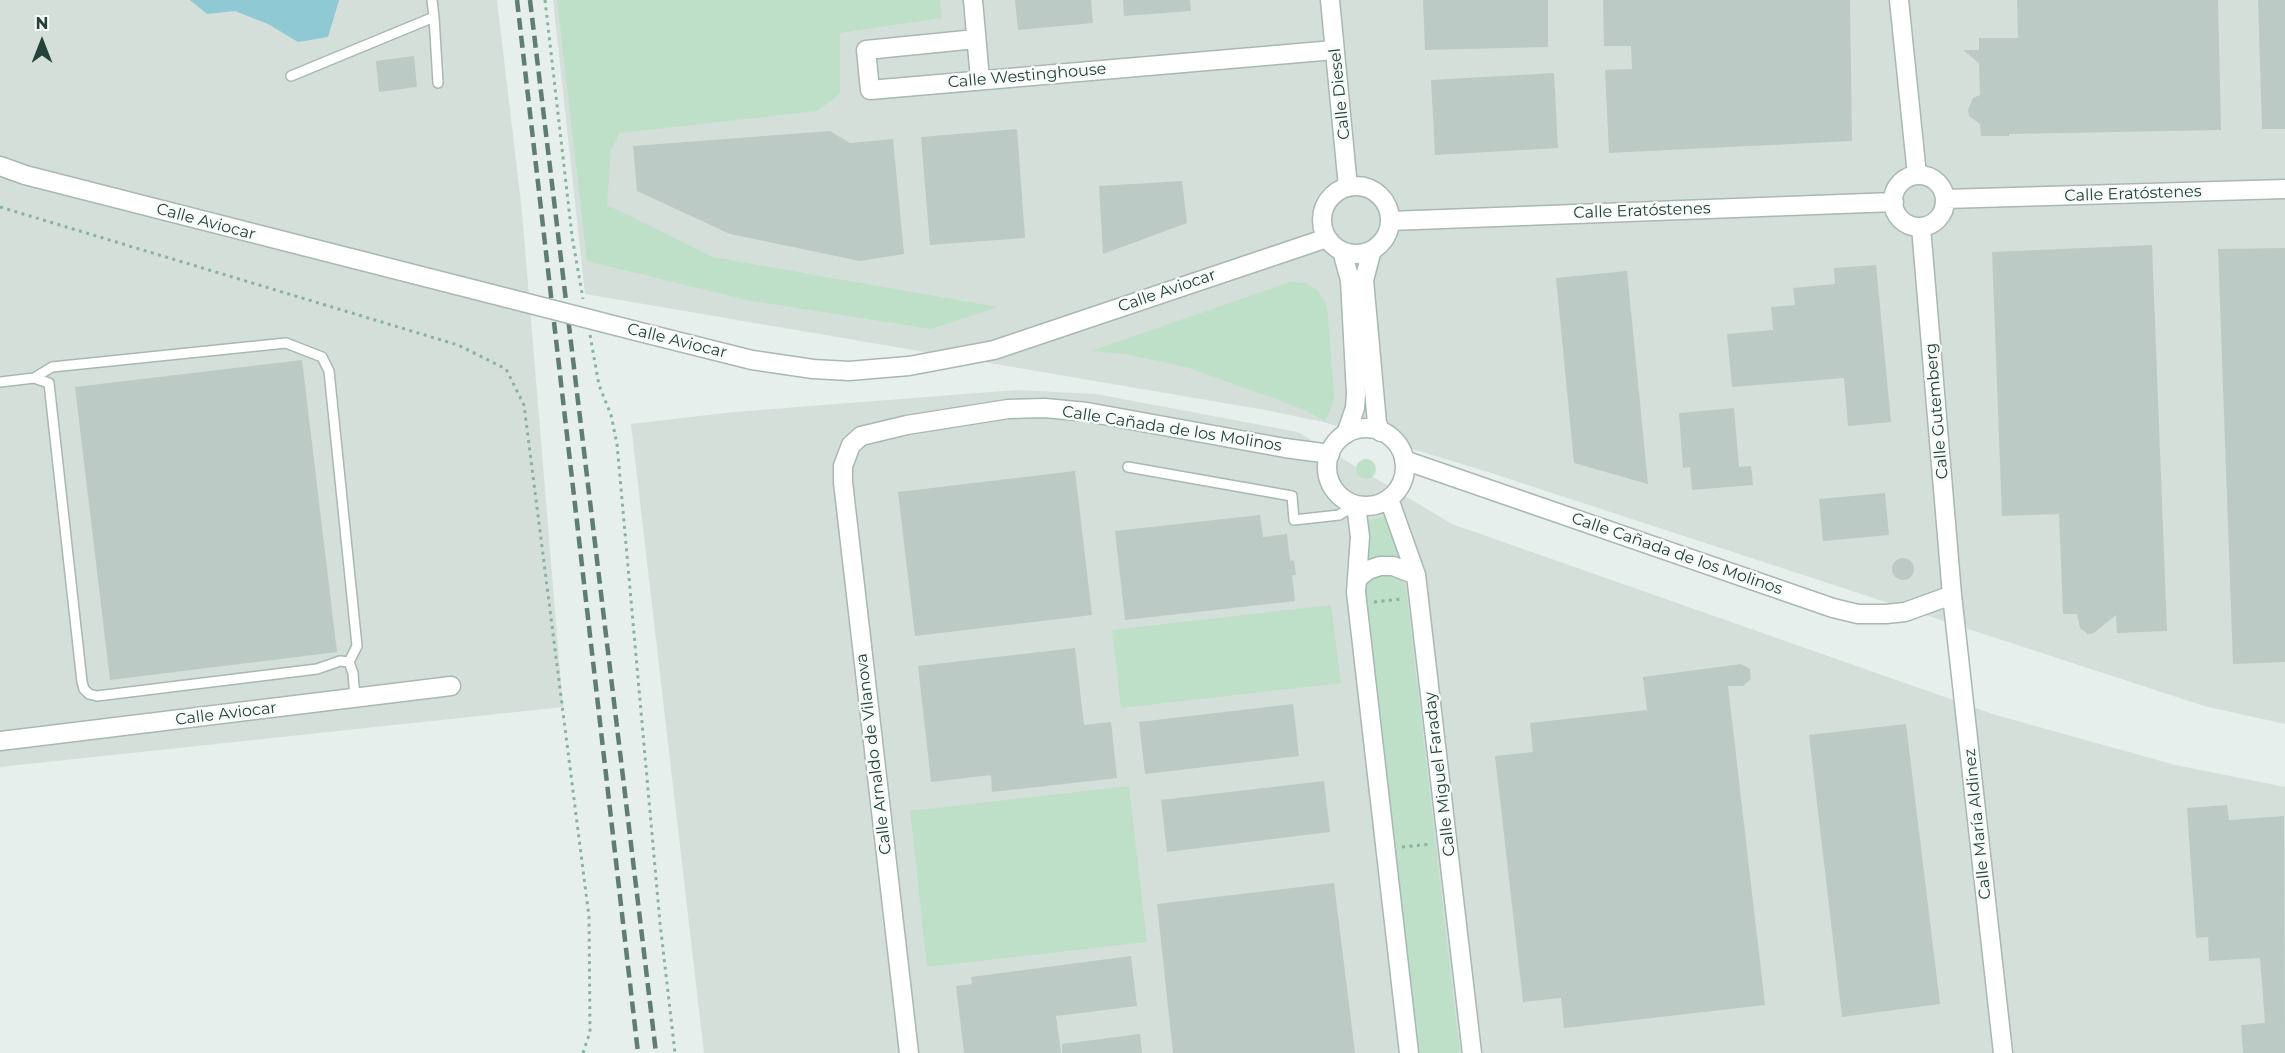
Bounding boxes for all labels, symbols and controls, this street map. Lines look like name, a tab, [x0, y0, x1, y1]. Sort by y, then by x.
north arrow	[12, 12, 72, 72]
text: N	[36, 14, 48, 33]
street label: Calle Diesel	[1326, 47, 1354, 141]
street label: Calle Westinghouse	[947, 60, 1107, 92]
street label: Calle Eratóstenes	[2064, 182, 2202, 206]
street label: Calle Eratóstenes	[1573, 199, 1711, 223]
street label: Calle Aviocar	[154, 200, 258, 244]
street label: Calle Aviocar	[1116, 265, 1218, 317]
street label: Calle Aviocar	[625, 319, 729, 363]
street label: Calle Gutemberg	[1921, 342, 1953, 480]
street label: Calle Cañada de los Molinos	[1061, 402, 1283, 456]
street label: Calle Cañada de los Molinos	[1569, 509, 1785, 599]
street label: Calle Arnaldo de Vilanova	[852, 652, 896, 856]
street label: Calle Miguel Faraday	[1420, 691, 1460, 857]
street label: Calle Aviocar	[174, 698, 278, 730]
street label: Calle María Aldinez	[1961, 748, 1995, 900]

